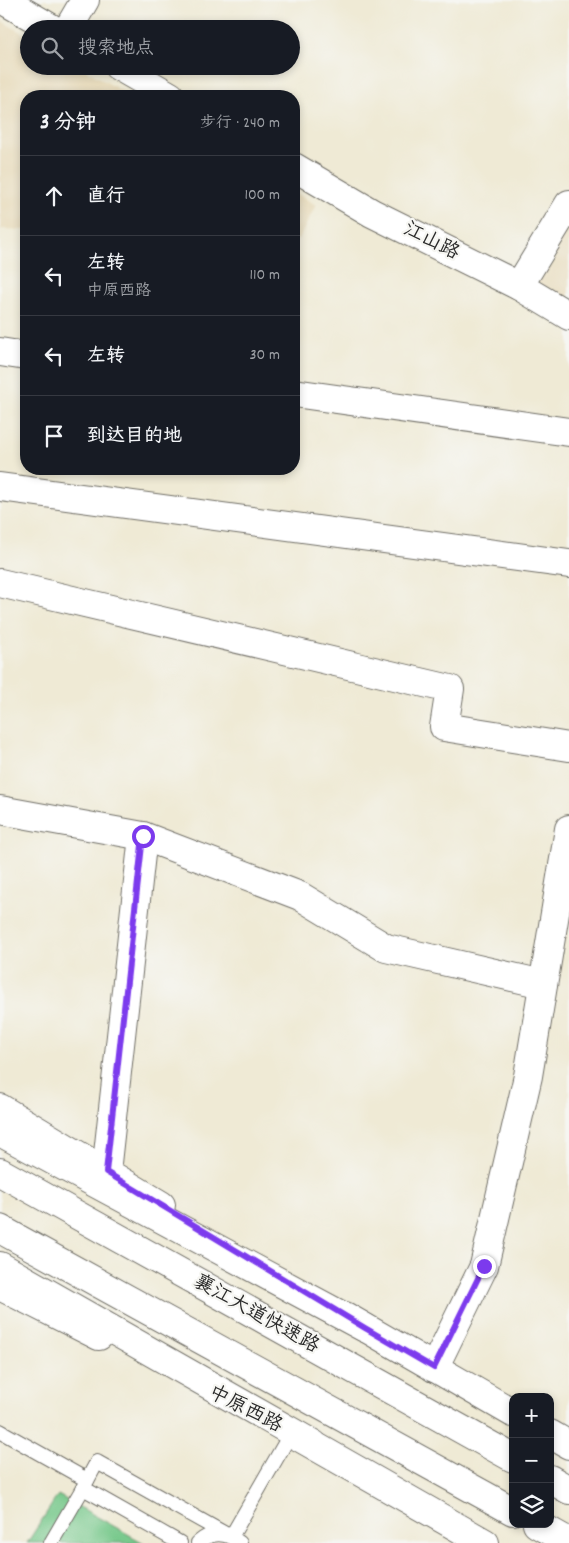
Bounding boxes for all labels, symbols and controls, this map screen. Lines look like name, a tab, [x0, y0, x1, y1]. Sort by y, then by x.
search box	[20, 20, 300, 75]
icon: search	[38, 34, 66, 62]
text: 搜索地点	[78, 36, 154, 63]
text: 3 分钟	[40, 109, 96, 139]
text: 步行 · 240 m	[200, 112, 280, 135]
icon: ahead	[40, 182, 68, 210]
text: 直行	[87, 184, 125, 211]
text: 100 m	[244, 184, 280, 207]
street label: 江山路	[398, 216, 465, 269]
text: 左转	[87, 251, 125, 278]
icon: left	[40, 262, 68, 290]
text: 110 m	[250, 264, 280, 287]
text: 中原西路	[87, 280, 151, 303]
icon: left	[40, 342, 68, 370]
text: 左转	[87, 344, 125, 371]
text: 30 m	[250, 344, 280, 367]
icon: arrive	[40, 422, 68, 450]
text: 到达目的地	[87, 424, 182, 451]
route start	[132, 825, 155, 848]
route end	[473, 1255, 496, 1278]
street label: 襄江大道快速路	[188, 1269, 325, 1362]
street label: 中原西路	[203, 1379, 288, 1441]
map controls	[509, 1393, 554, 1528]
button: +	[509, 1393, 554, 1438]
button: −	[509, 1438, 554, 1483]
button: layers	[509, 1483, 554, 1528]

